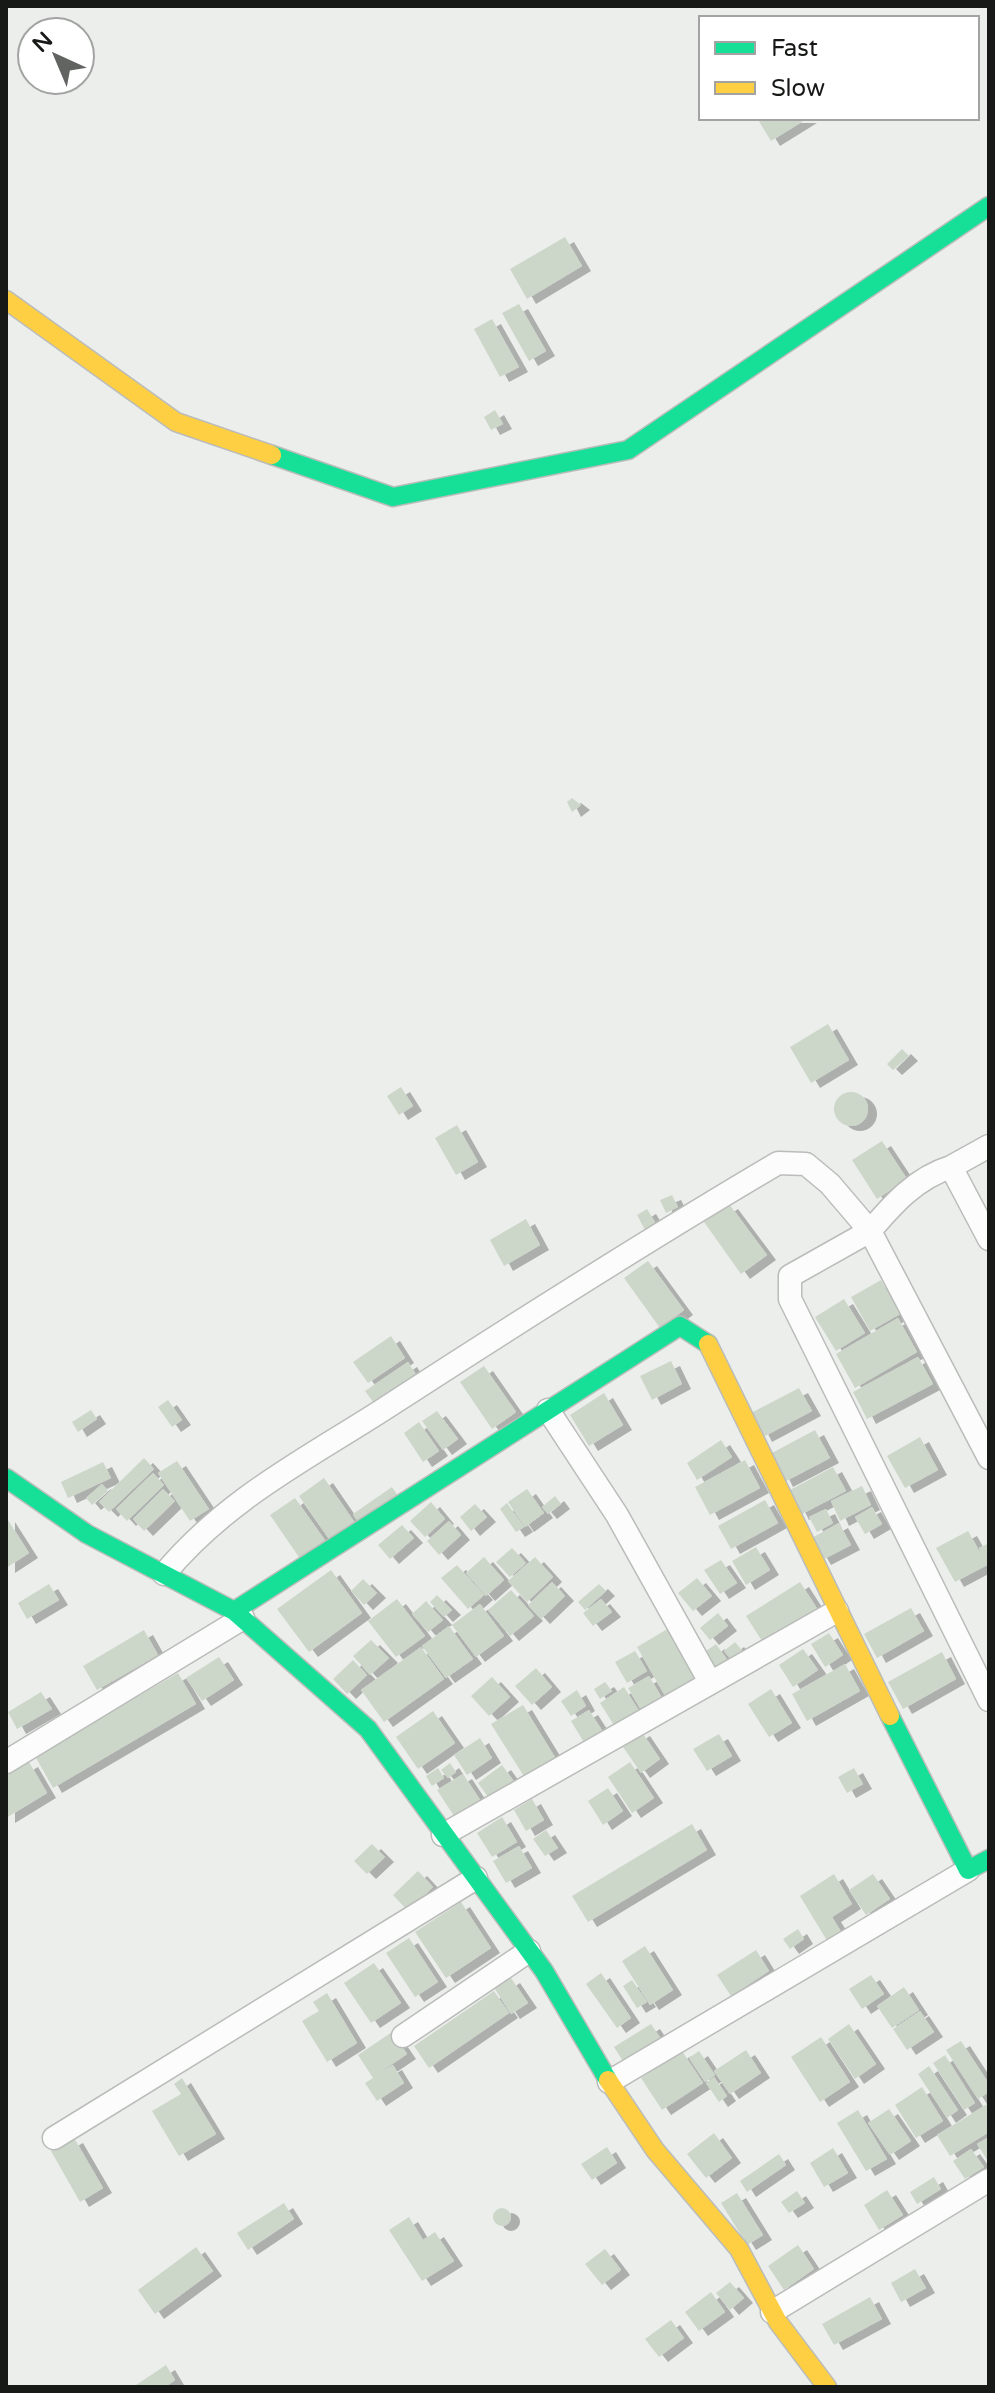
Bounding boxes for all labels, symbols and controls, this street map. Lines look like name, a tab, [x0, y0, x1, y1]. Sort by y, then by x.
north arrow	[16, 16, 96, 96]
legend	[699, 16, 979, 120]
text: N	[27, 27, 58, 58]
text: Fast	[771, 34, 818, 63]
text: Slow	[771, 74, 825, 103]

